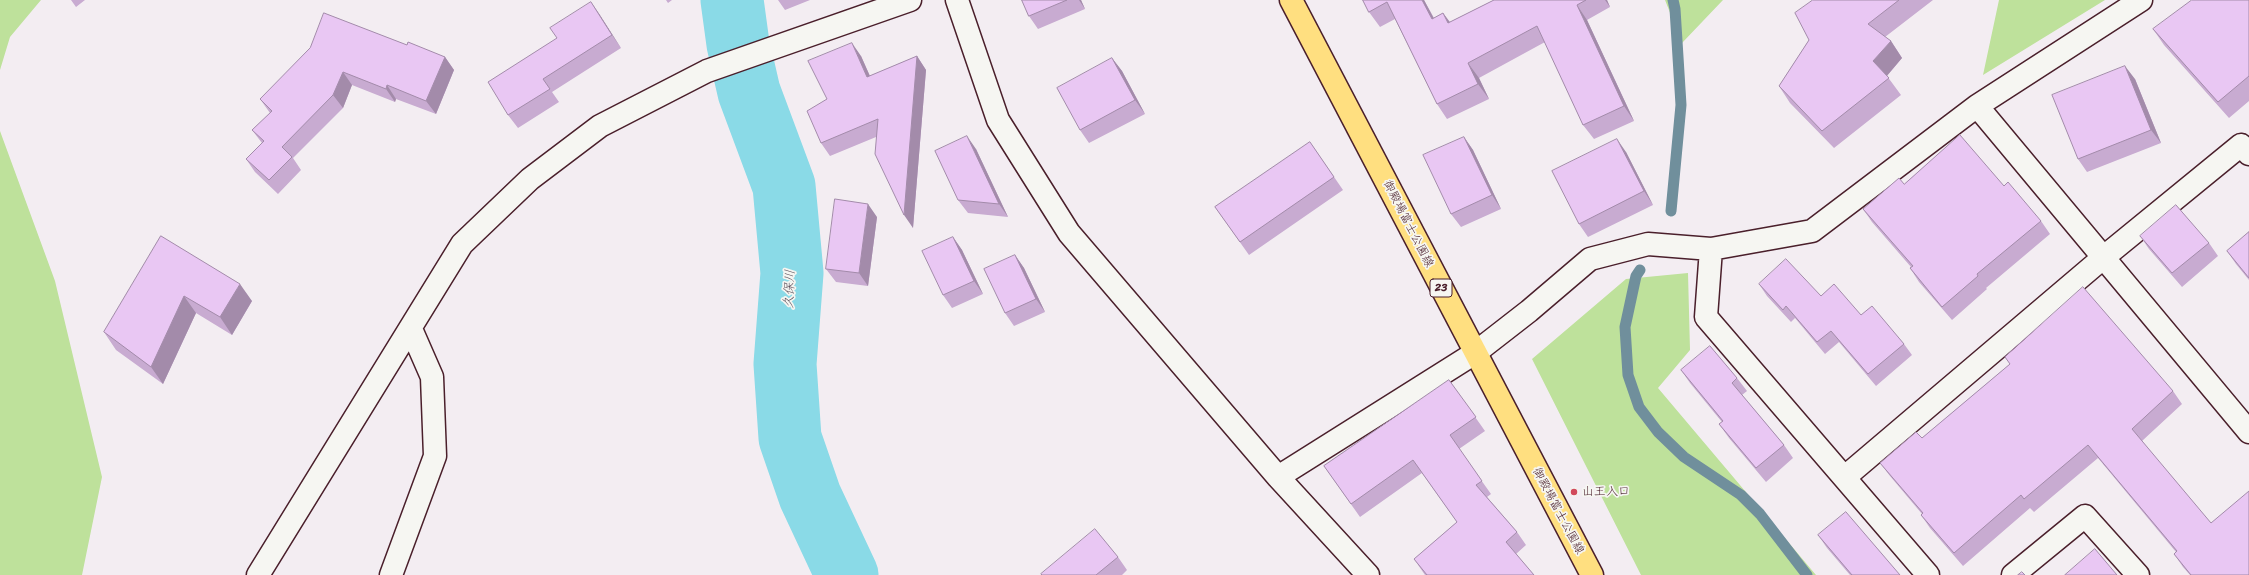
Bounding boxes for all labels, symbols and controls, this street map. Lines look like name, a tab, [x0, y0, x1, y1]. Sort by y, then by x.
street label: 御殿場富士公園線	[1380, 178, 1436, 270]
water label: 久保川	[781, 269, 799, 309]
road number: 23	[1430, 279, 1452, 297]
street label: 御殿場富士公園線	[1529, 465, 1587, 557]
place label: 山王入口	[1582, 485, 1630, 499]
marker: 山王入口	[1569, 487, 1579, 497]

